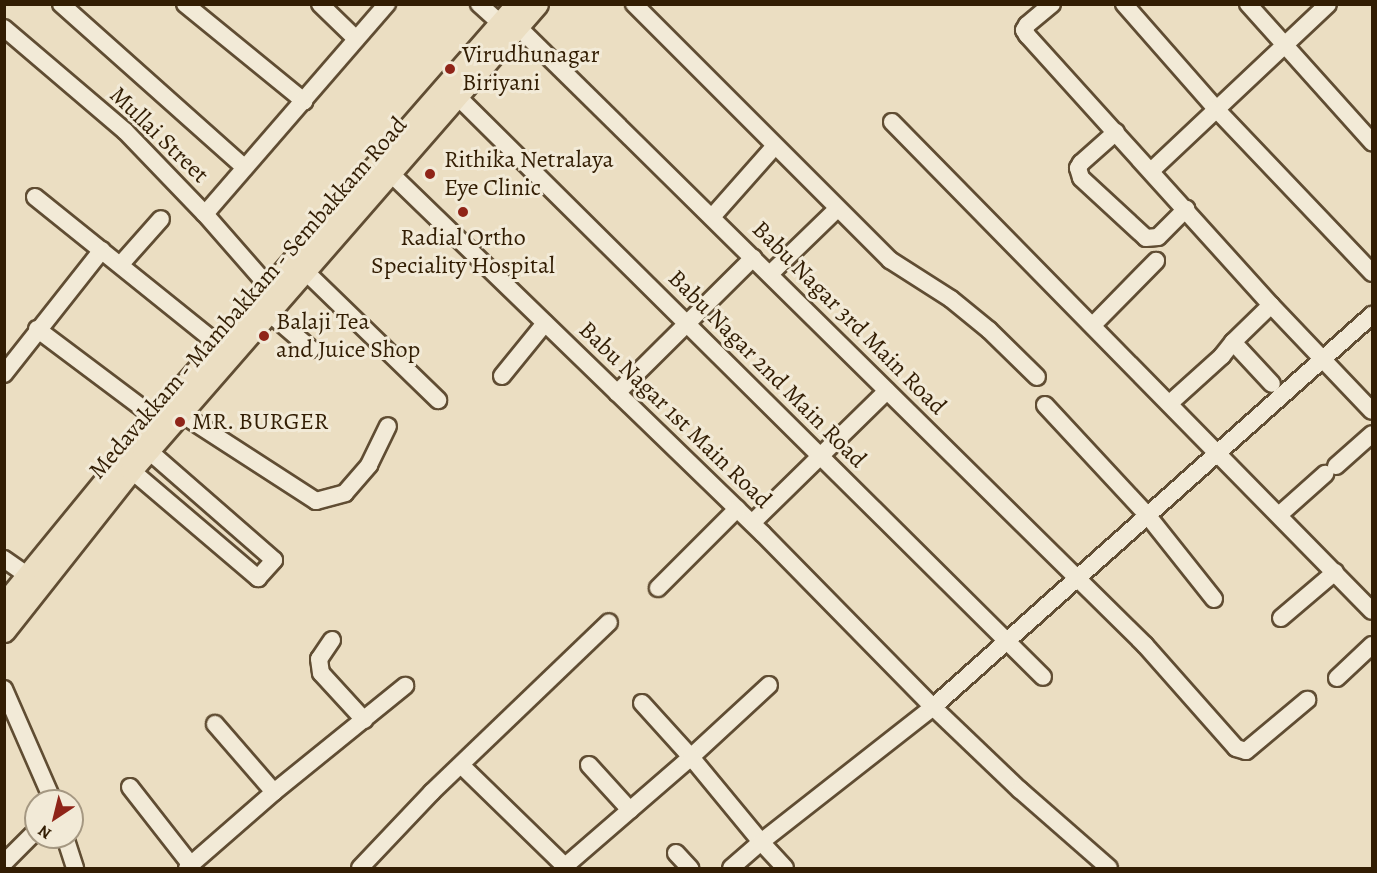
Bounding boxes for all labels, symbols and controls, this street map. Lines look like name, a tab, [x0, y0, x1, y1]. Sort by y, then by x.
place label: Virudhunagar Biriyani	[462, 41, 600, 97]
marker: Virudhunagar Biriyani	[443, 62, 457, 76]
street label: Mullai Street	[104, 81, 214, 189]
street label: Medavakkam - Mambakkam - Sembakkam Road	[82, 110, 414, 486]
place label: Rithika Netralaya Eye Clinic	[444, 146, 614, 202]
marker: Rithika Netralaya Eye Clinic	[421, 165, 439, 183]
marker: Radial Ortho Speciality Hospital	[454, 203, 472, 221]
street label: Babu Nagar 3rd Main Road	[746, 215, 952, 421]
place label: Radial Ortho Speciality Hospital	[371, 224, 555, 280]
street label: Babu Nagar 2nd Main Road	[662, 264, 872, 474]
place label: Balaji Tea and Juice Shop	[276, 308, 420, 364]
street label: Babu Nagar 1st Main Road	[573, 315, 777, 515]
marker: Balaji Tea and Juice Shop	[257, 329, 271, 343]
place label: MR. BURGER	[192, 408, 329, 436]
marker: MR. BURGER	[173, 415, 187, 429]
north arrow	[24, 789, 84, 849]
text: N	[34, 820, 56, 844]

